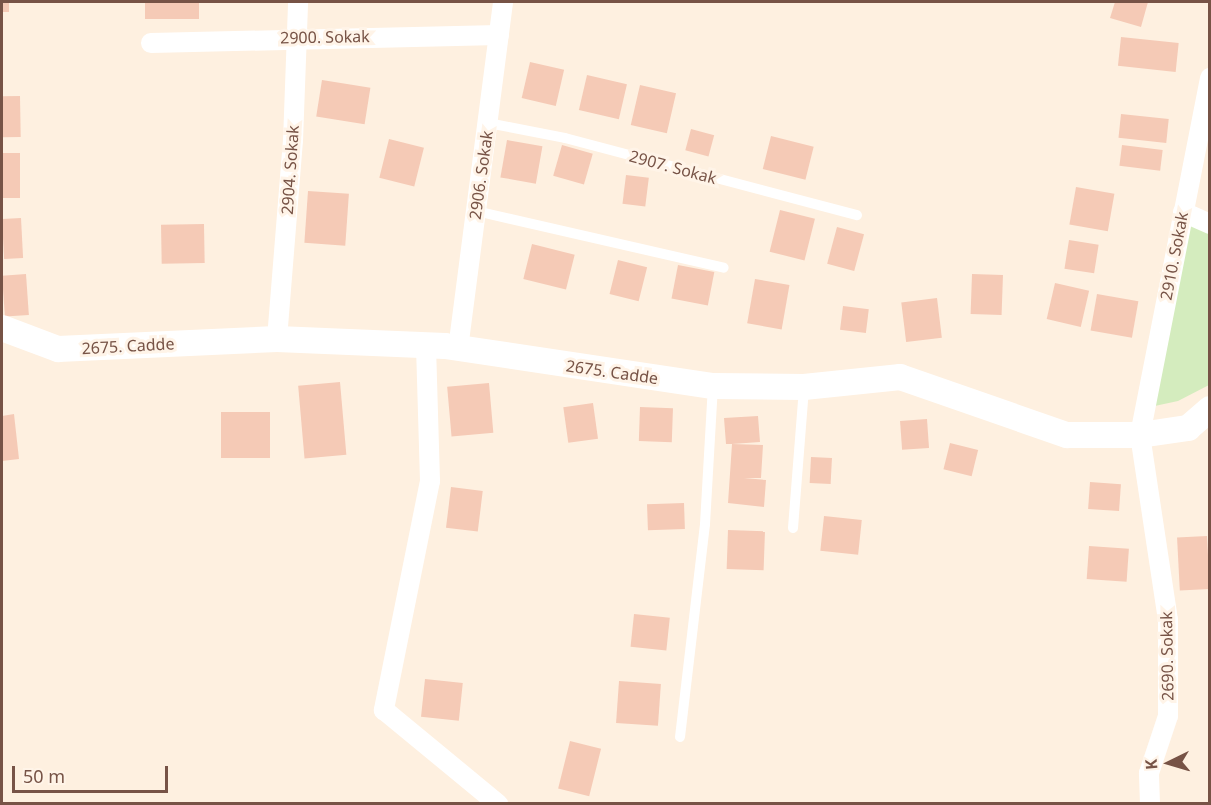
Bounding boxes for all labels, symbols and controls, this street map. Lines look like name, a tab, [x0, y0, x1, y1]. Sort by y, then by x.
street label: 2900. Sokak	[280, 27, 370, 47]
street label: 2904. Sokak	[277, 125, 303, 215]
street label: 2906. Sokak	[465, 129, 497, 221]
street label: 2907. Sokak	[627, 146, 719, 188]
street label: 2910. Sokak	[1156, 210, 1192, 302]
street label: 2675. Cadde	[81, 334, 175, 358]
street label: 2675. Cadde	[565, 356, 659, 388]
street label: 2690. Sokak	[1157, 611, 1177, 701]
north arrow	[1139, 733, 1199, 793]
scale bar	[15, 754, 171, 792]
text: K	[1140, 758, 1162, 771]
text: 50 m	[23, 764, 65, 788]

